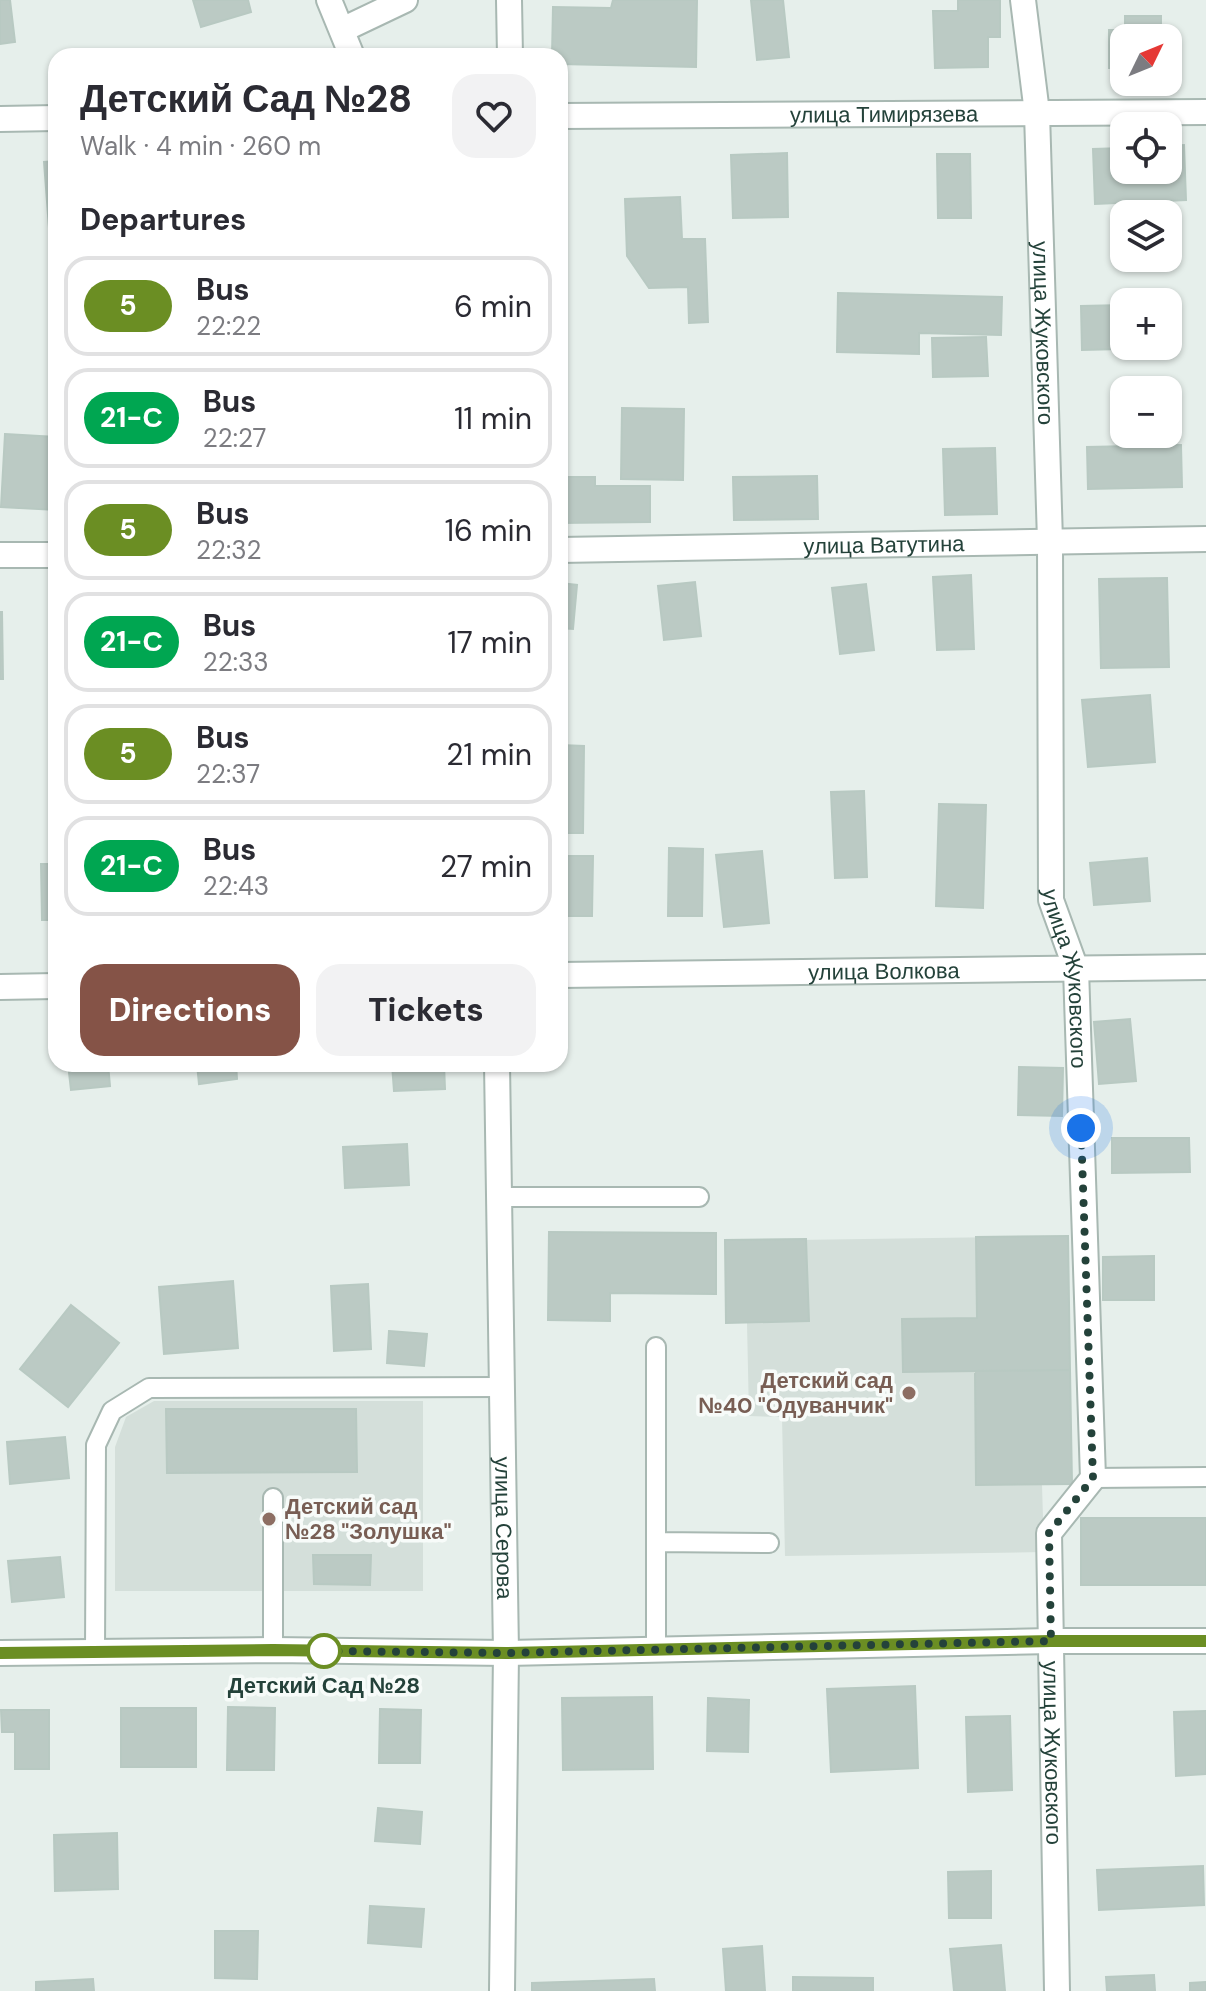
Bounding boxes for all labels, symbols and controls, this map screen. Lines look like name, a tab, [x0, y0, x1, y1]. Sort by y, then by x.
north arrow	[1110, 24, 1182, 96]
map controls	[1110, 24, 1182, 448]
text: Детский Сад №28	[80, 74, 412, 124]
button: heart	[452, 74, 536, 158]
street label: улица Тимирязева	[790, 99, 979, 130]
button: locate	[1110, 112, 1182, 184]
text: Walk · 4 min · 260 m	[80, 129, 321, 163]
text: Departures	[80, 200, 246, 239]
button: layers	[1110, 200, 1182, 272]
street label: улица Жуковского	[1026, 241, 1060, 425]
text: Bus	[196, 270, 250, 309]
text: 5	[119, 287, 137, 324]
text: 6 min	[454, 287, 532, 326]
button: +	[1110, 288, 1182, 360]
text: 22:22	[196, 309, 261, 343]
button: −	[1110, 376, 1182, 448]
text: Bus	[203, 382, 256, 421]
text: 21-С	[100, 399, 163, 436]
text: 11 min	[454, 399, 532, 438]
text: 22:27	[203, 421, 266, 455]
text: Bus	[196, 494, 250, 533]
text: 5	[119, 511, 137, 548]
text: 16 min	[445, 511, 532, 550]
street label: улица Ватутина	[803, 529, 965, 561]
text: 22:32	[196, 533, 262, 567]
text: Bus	[203, 606, 256, 645]
text: 21-С	[100, 623, 163, 660]
text: 17 min	[447, 623, 532, 662]
text: 22:33	[203, 645, 269, 679]
text: Bus	[196, 718, 250, 757]
text: 5	[119, 735, 137, 772]
text: 21 min	[446, 735, 532, 774]
text: 22:37	[196, 757, 260, 791]
text: Bus	[203, 830, 256, 869]
text: 21-С	[100, 847, 163, 884]
text: 27 min	[440, 847, 532, 886]
text: 22:43	[203, 869, 269, 903]
street label: улица Жуковского	[1036, 889, 1093, 1069]
street label: улица Волкова	[808, 956, 961, 987]
button: Directions	[80, 964, 300, 1056]
button: Tickets	[316, 964, 536, 1056]
your location	[1061, 1108, 1101, 1148]
place label: Детский сад №40 "Одуванчик"	[698, 1366, 893, 1420]
marker: Детский сад №40 "Одуванчик"	[900, 1384, 918, 1402]
street label: улица Серова	[488, 1456, 519, 1600]
place label: Детский сад №28 "Золушка"	[285, 1492, 452, 1546]
marker: Детский сад №28 "Золушка"	[260, 1510, 278, 1528]
marker: Детский Сад №28	[307, 1634, 341, 1668]
street label: улица Жуковского	[1036, 1661, 1068, 1845]
place label: Детский Сад №28	[228, 1671, 420, 1700]

